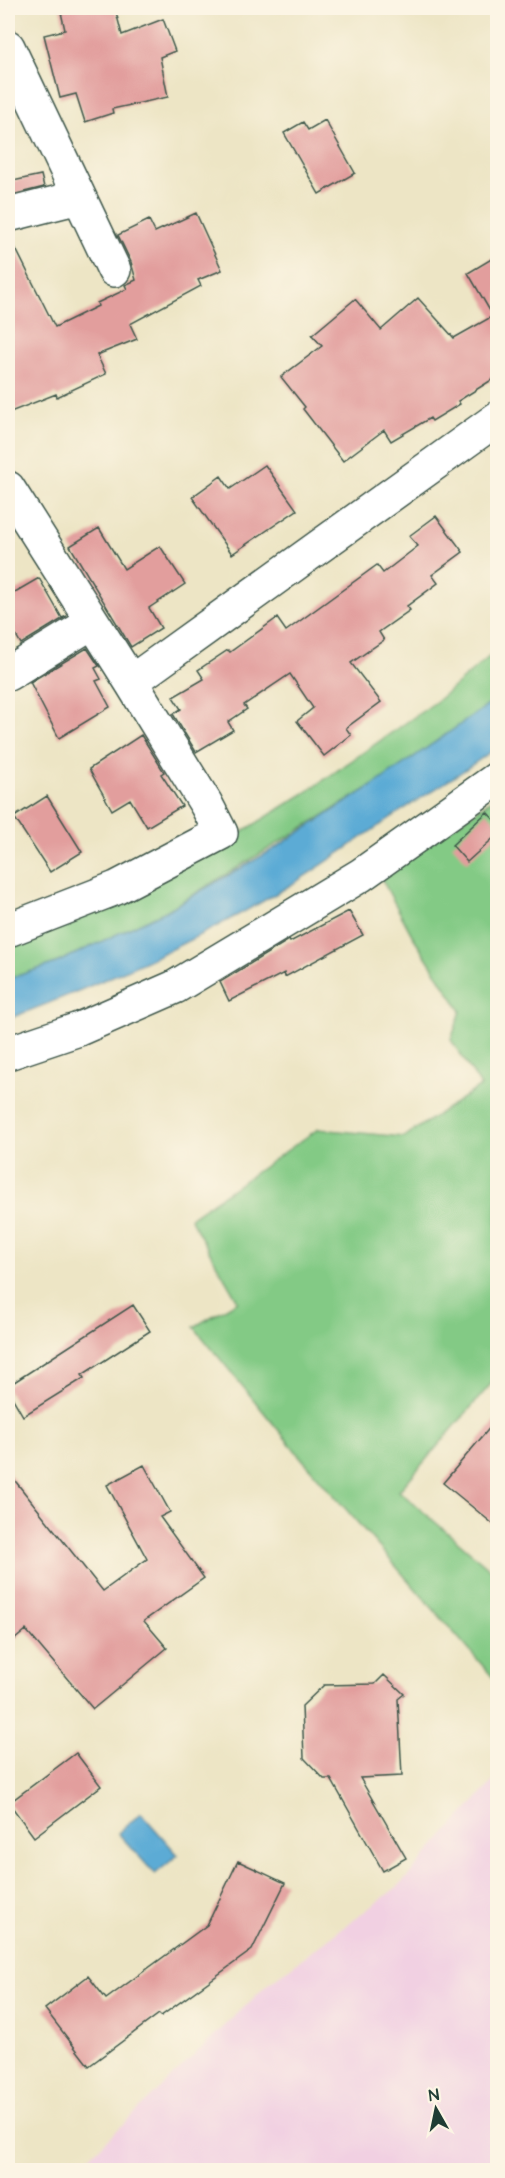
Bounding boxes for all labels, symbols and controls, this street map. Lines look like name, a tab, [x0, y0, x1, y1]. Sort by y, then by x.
north arrow	[406, 2079, 466, 2139]
text: N	[427, 2084, 440, 2107]

